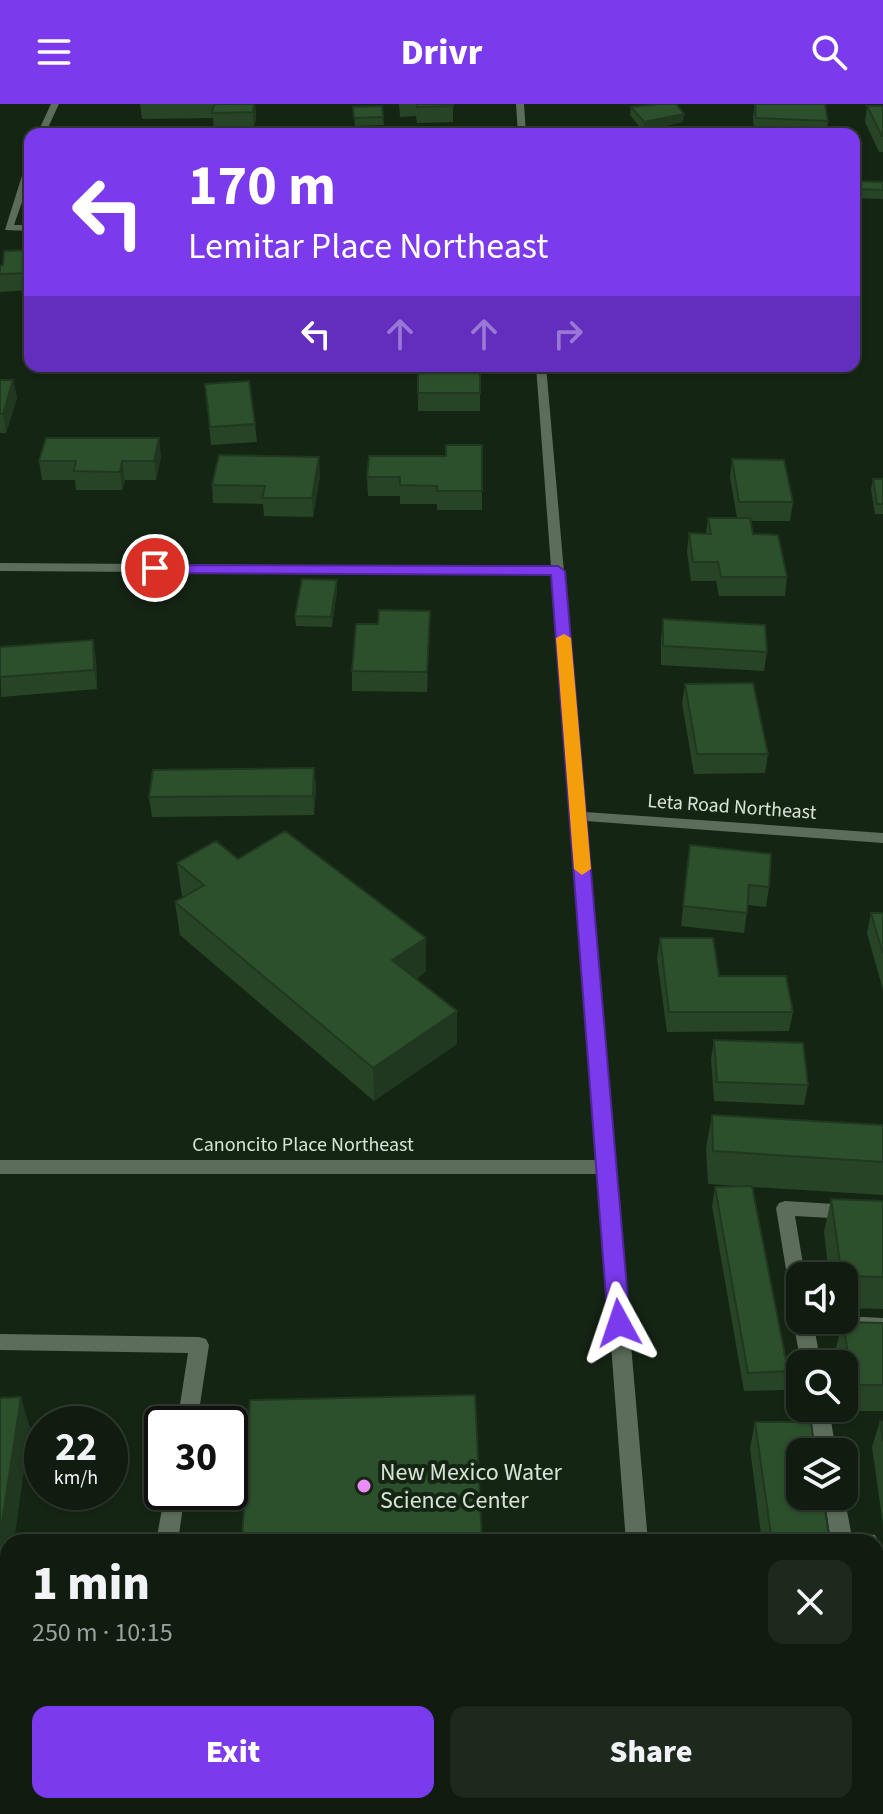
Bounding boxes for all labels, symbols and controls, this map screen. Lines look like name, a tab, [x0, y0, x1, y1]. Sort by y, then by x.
text: Drivr	[401, 27, 482, 78]
icon: menu	[32, 30, 76, 74]
icon: search	[807, 30, 851, 74]
text: 170 m	[188, 147, 336, 226]
icon: left	[56, 160, 160, 264]
text: Lemitar Place Northeast	[188, 221, 548, 272]
icon: left	[294, 312, 338, 356]
icon: ahead	[378, 312, 422, 356]
icon: ahead	[462, 312, 506, 356]
icon: right	[546, 312, 590, 356]
pin	[121, 534, 189, 602]
icon: arrive	[133, 546, 177, 590]
street label: Leta Road Northeast	[647, 787, 818, 827]
street label: Canoncito Place Northeast	[192, 1131, 414, 1159]
map controls	[786, 1262, 858, 1510]
button: sound	[786, 1262, 858, 1334]
position arrow	[577, 1281, 661, 1365]
button: search	[786, 1350, 858, 1422]
speed limit sign: 30	[144, 1406, 248, 1510]
text: 22	[55, 1419, 97, 1476]
button: layers	[786, 1438, 858, 1510]
place label: New Mexico Water Science Center	[380, 1455, 563, 1518]
text: km/h	[54, 1464, 98, 1492]
marker: New Mexico Water Science Center	[355, 1477, 373, 1495]
text: 1 min	[32, 1550, 150, 1618]
button: close	[768, 1560, 852, 1644]
text: 250 m · 10:15	[32, 1614, 173, 1651]
button: Exit	[32, 1706, 434, 1798]
button: Share	[450, 1706, 852, 1798]

